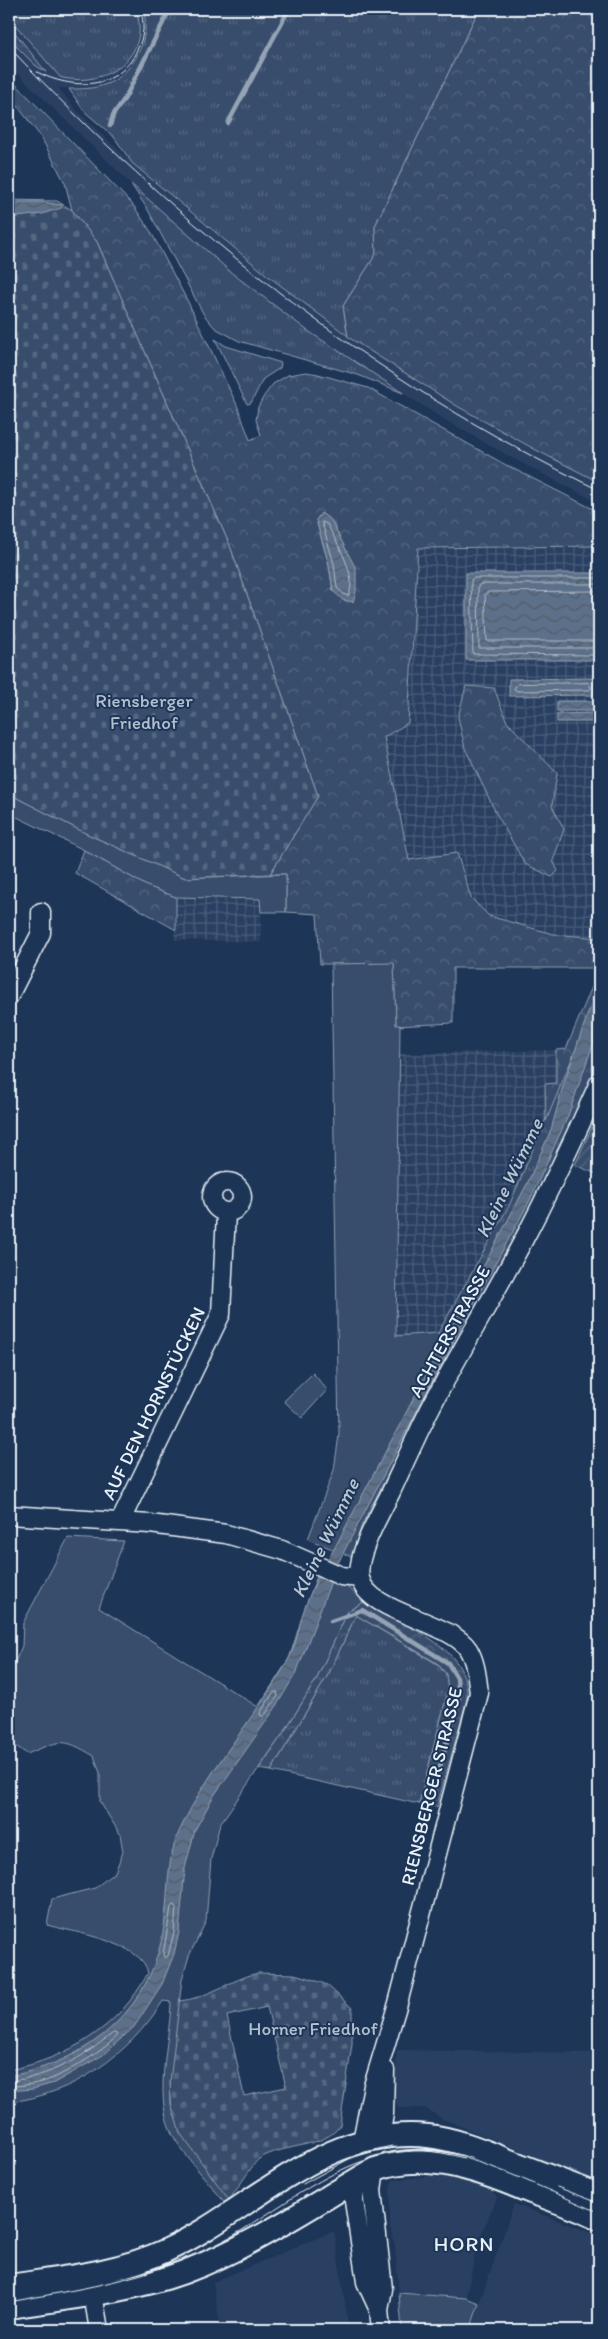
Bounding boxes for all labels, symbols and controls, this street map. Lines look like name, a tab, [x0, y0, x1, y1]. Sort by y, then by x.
park label: Riensberger Friedhof	[95, 689, 193, 734]
water label: Kleine Wümme	[470, 1113, 549, 1241]
street label: ACHTERSTRASSE	[404, 1261, 495, 1401]
street label: AUF DEN HORNSTÜCKEN	[97, 1303, 210, 1503]
water label: Kleine Wümme	[286, 1473, 365, 1601]
street label: RIENSBERGER STRASSE	[396, 1685, 467, 1888]
park label: Horner Friedhof	[248, 2017, 379, 2040]
district label: HORN	[434, 2231, 494, 2256]

